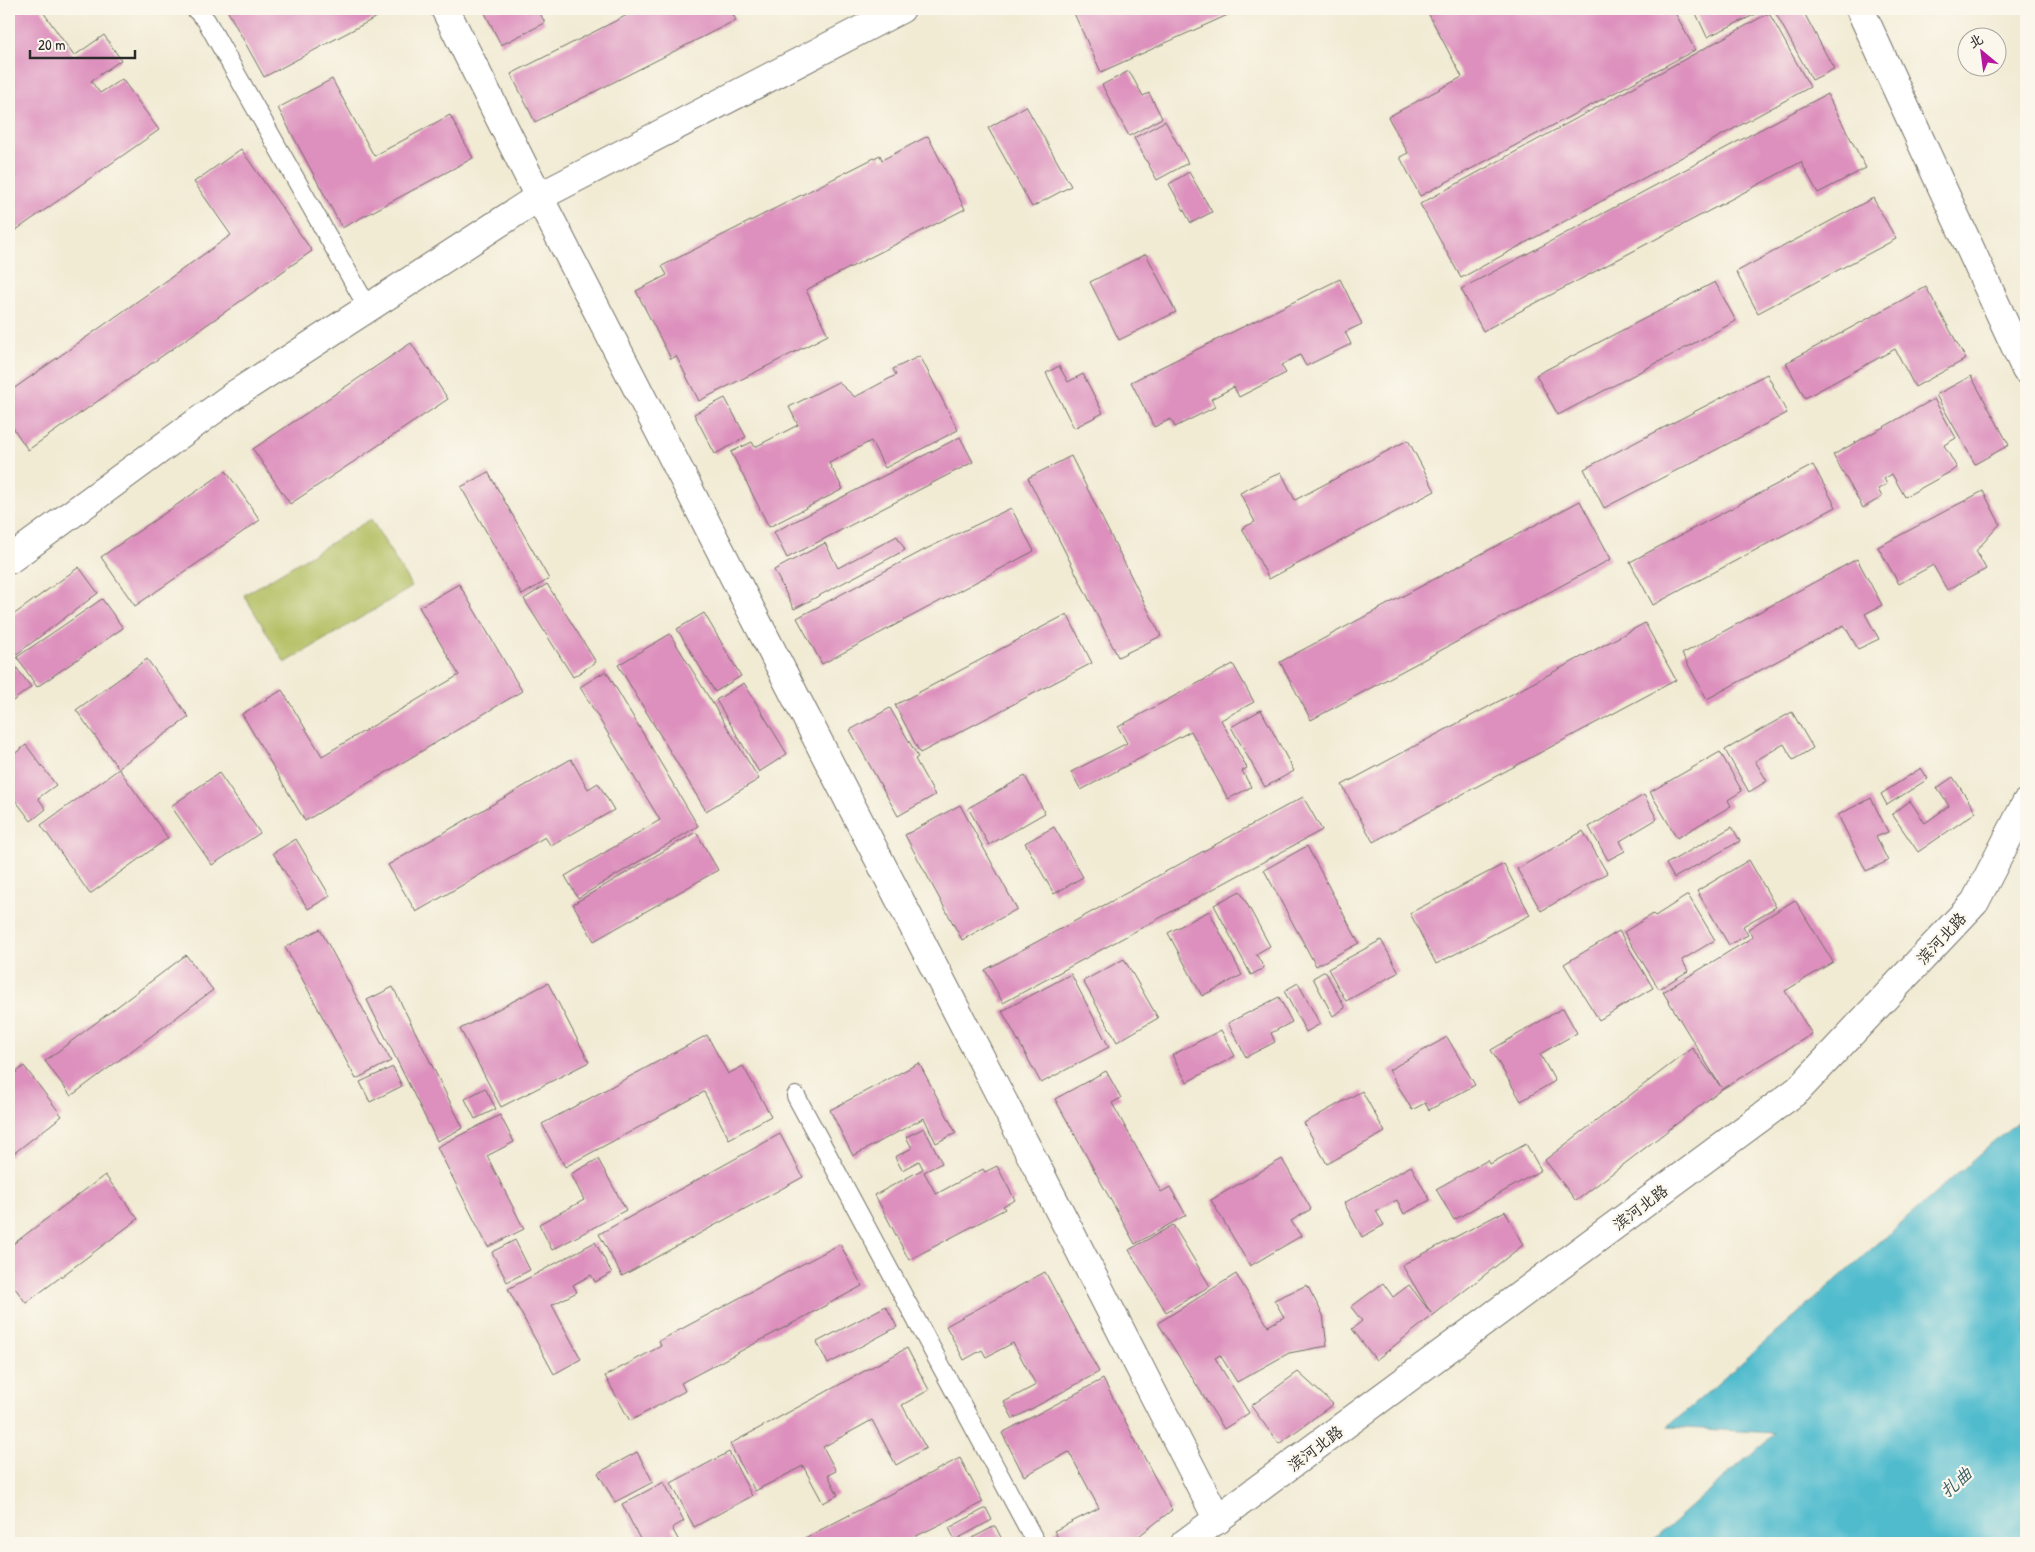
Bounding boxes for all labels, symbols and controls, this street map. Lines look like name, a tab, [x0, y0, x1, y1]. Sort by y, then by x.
scale bar	[30, 28, 135, 60]
north arrow	[1958, 28, 2008, 78]
text: 北	[1965, 28, 1986, 52]
text: 20 m	[38, 34, 65, 55]
street label: 滨河北路	[1911, 907, 1971, 969]
street label: 滨河北路	[1608, 1179, 1672, 1235]
street label: 滨河北路	[1283, 1420, 1347, 1476]
water label: 扎曲	[1934, 1460, 1979, 1503]

